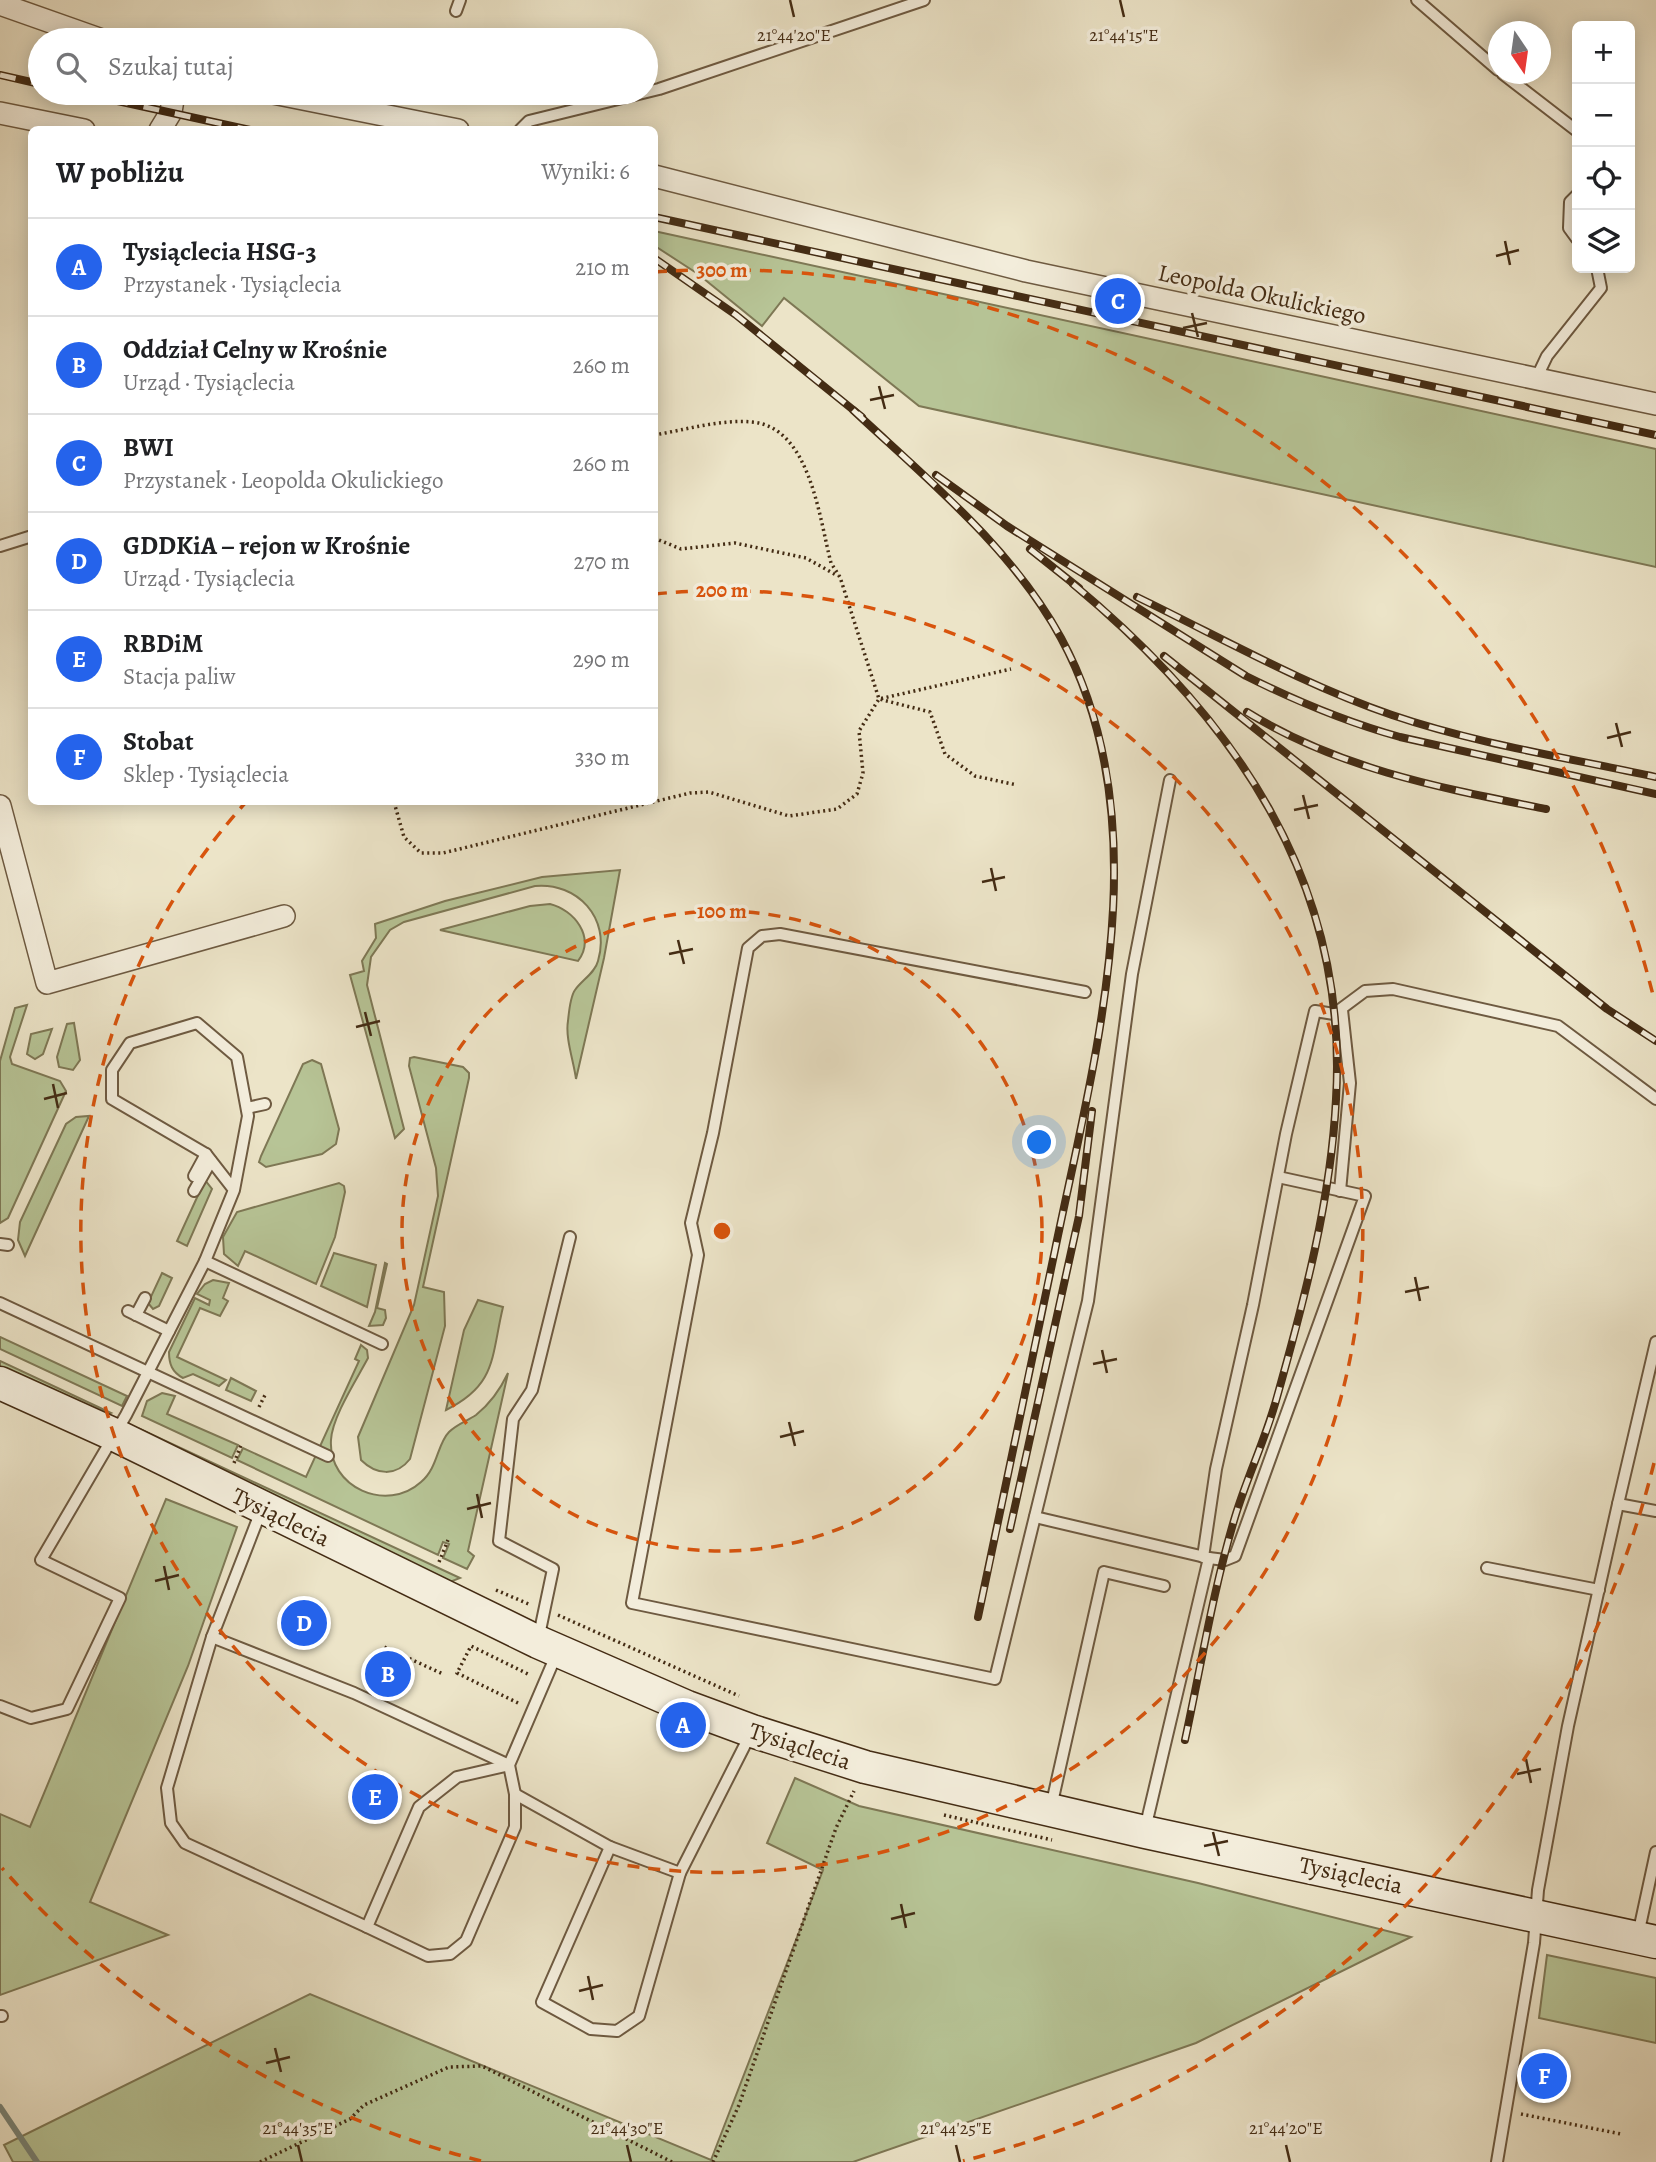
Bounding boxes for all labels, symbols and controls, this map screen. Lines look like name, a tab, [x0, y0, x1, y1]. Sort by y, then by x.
north arrow	[1488, 21, 1551, 84]
map controls	[1572, 21, 1635, 273]
button: +	[1572, 21, 1635, 84]
text: 21°44'20"E	[757, 23, 831, 47]
text: 21°44'15"E	[1089, 23, 1159, 47]
search box	[28, 28, 658, 105]
icon: search	[52, 48, 90, 86]
text: Szukaj tutaj	[108, 49, 234, 84]
button: −	[1572, 84, 1635, 147]
button: locate	[1572, 147, 1635, 210]
text: W pobliżu	[56, 152, 184, 192]
text: Wyniki: 6	[541, 156, 630, 187]
button: layers	[1572, 210, 1635, 273]
text: Tysiąclecia HSG-3	[123, 234, 317, 269]
text: A	[72, 252, 86, 283]
text: 210 m	[575, 252, 630, 283]
text: 300 m	[696, 256, 748, 284]
street label: Leopolda Okulickiego	[1155, 256, 1369, 332]
text: Przystanek · Tysiąclecia	[123, 269, 341, 300]
pin: C	[1095, 275, 1141, 327]
text: Oddział Celny w Krośnie	[123, 332, 387, 367]
text: B	[72, 350, 86, 381]
text: 260 m	[572, 350, 630, 381]
text: Urząd · Tysiąclecia	[123, 367, 295, 398]
text: BWI	[123, 430, 174, 465]
text: C	[72, 448, 86, 479]
text: 260 m	[572, 448, 630, 479]
text: Przystanek · Leopolda Okulickiego	[123, 465, 444, 496]
text: GDDKiA – rejon w Krośnie	[123, 528, 410, 563]
text: D	[71, 546, 87, 577]
text: 270 m	[573, 546, 630, 577]
text: Urząd · Tysiąclecia	[123, 563, 295, 594]
text: 200 m	[696, 576, 749, 604]
text: RBDiM	[123, 626, 203, 661]
text: E	[72, 644, 86, 675]
text: 290 m	[573, 644, 630, 675]
text: Stacja paliw	[123, 661, 235, 692]
text: Stobat	[123, 724, 194, 759]
text: F	[73, 742, 85, 773]
text: 330 m	[575, 742, 630, 773]
text: Sklep · Tysiąclecia	[123, 759, 289, 790]
text: 100 m	[697, 897, 747, 925]
your location	[1022, 1125, 1056, 1159]
centre of rings	[710, 1219, 734, 1243]
street label: Tysiąclecia	[227, 1480, 336, 1555]
pin: D	[281, 1597, 327, 1649]
pin: B	[365, 1648, 411, 1700]
pin: A	[660, 1699, 706, 1751]
street label: Tysiąclecia	[745, 1715, 856, 1778]
pin: E	[352, 1771, 398, 1823]
street label: Tysiąclecia	[1296, 1848, 1407, 1902]
pin: F	[1521, 2050, 1567, 2102]
text: 21°44'35"E	[263, 2116, 333, 2140]
text: 21°44'30"E	[591, 2116, 663, 2140]
text: 21°44'25"E	[920, 2116, 992, 2140]
text: 21°44'20"E	[1249, 2116, 1323, 2140]

